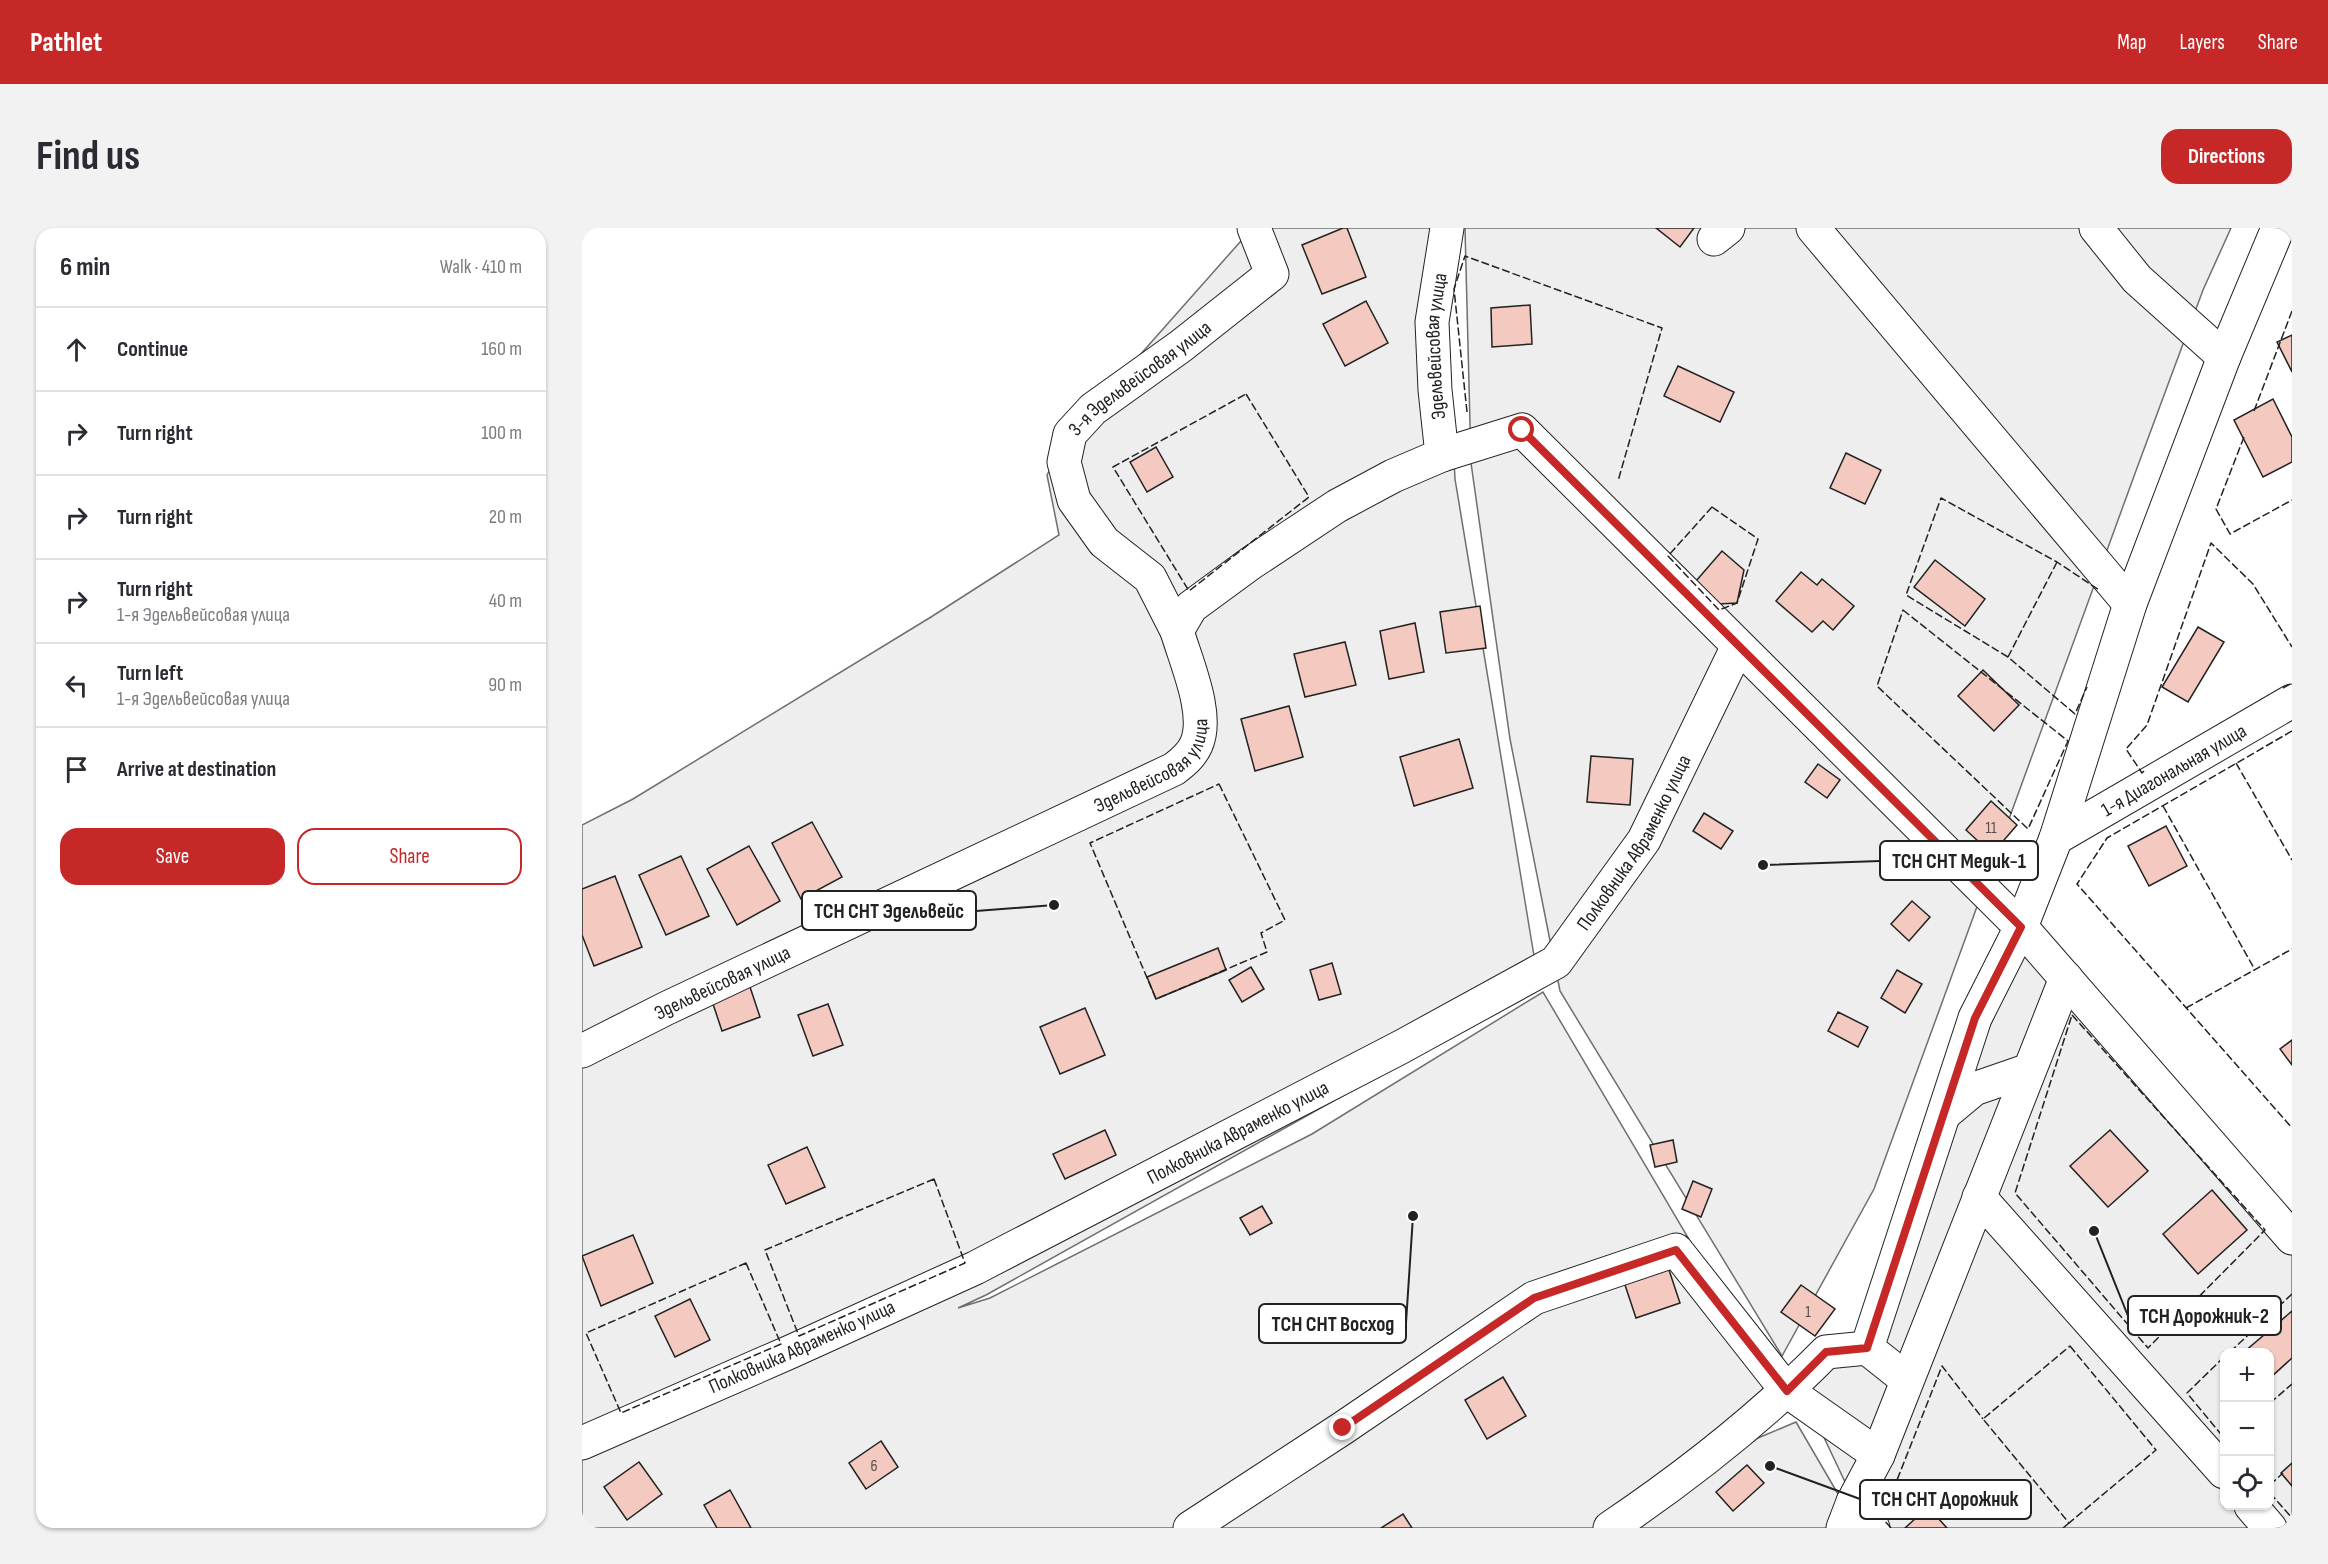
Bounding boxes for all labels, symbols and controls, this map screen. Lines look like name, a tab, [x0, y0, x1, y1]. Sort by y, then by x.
text: Pathlet	[30, 26, 102, 59]
text: Map	[2117, 30, 2146, 55]
text: Layers	[2179, 30, 2225, 55]
text: Share	[2258, 30, 2298, 55]
button: Directions	[2161, 129, 2292, 184]
text: Find us	[36, 131, 140, 182]
text: 6 min	[60, 252, 110, 283]
text: Walk · 410 m	[440, 255, 522, 279]
street label: Эдельвейсовая улица	[1421, 271, 1453, 421]
street label: 3-я Эдельвейсовая улица	[1063, 316, 1216, 441]
icon: ahead	[60, 333, 93, 366]
text: Continue	[117, 336, 188, 363]
text: 160 m	[481, 337, 522, 361]
route start	[1508, 416, 1534, 442]
icon: right	[60, 417, 93, 450]
text: Turn right	[117, 420, 193, 447]
text: 100 m	[481, 421, 522, 445]
icon: right	[60, 501, 93, 534]
text: Turn right	[117, 504, 193, 531]
text: 20 m	[489, 505, 522, 529]
text: Turn right	[117, 576, 193, 603]
icon: right	[60, 585, 93, 618]
text: 40 m	[489, 589, 522, 613]
text: 1-я Эдельвейсовая улица	[117, 603, 290, 627]
text: Turn left	[117, 660, 183, 687]
icon: left	[60, 669, 93, 702]
text: 90 m	[488, 673, 522, 697]
text: 1-я Эдельвейсовая улица	[117, 687, 290, 711]
street label: Эдельвейсовая улица	[1090, 718, 1213, 818]
street label: 1-я Диагональная улица	[2097, 719, 2251, 822]
street label: Полковника Авраменко улица	[1572, 751, 1696, 935]
icon: arrive	[60, 753, 93, 786]
text: Arrive at destination	[117, 756, 276, 783]
house number: 11	[1985, 819, 1997, 838]
button: Save	[60, 828, 285, 885]
button: Share	[297, 828, 522, 885]
callout: ТСН СНТ Медик-1	[1880, 841, 2038, 880]
text: ТСН СНТ Медик-1	[1892, 849, 2026, 874]
callout: ТСН СНТ Эдельвейс	[802, 891, 976, 930]
text: ТСН СНТ Эдельвейс	[814, 899, 964, 924]
street label: Эдельвейсовая улица	[650, 941, 794, 1026]
street label: Полковника Авраменко улица	[1143, 1076, 1333, 1190]
street label: Полковника Авраменко улица	[705, 1295, 899, 1399]
callout: ТСН Дорожник-2	[2128, 1296, 2281, 1335]
house number: 1	[1805, 1303, 1811, 1322]
callout: ТСН СНТ Восход	[1259, 1304, 1406, 1343]
text: ТСН Дорожник-2	[2139, 1304, 2269, 1329]
text: ТСН СНТ Восход	[1272, 1312, 1394, 1337]
map controls	[2220, 1348, 2274, 1510]
button: +	[2220, 1348, 2274, 1402]
button: −	[2220, 1402, 2274, 1456]
route end	[1329, 1414, 1355, 1440]
button: locate	[2220, 1456, 2274, 1510]
house number: 6	[870, 1457, 878, 1476]
callout: ТСН СНТ Дорожник	[1860, 1480, 2031, 1519]
text: ТСН СНТ Дорожник	[1872, 1487, 2019, 1512]

